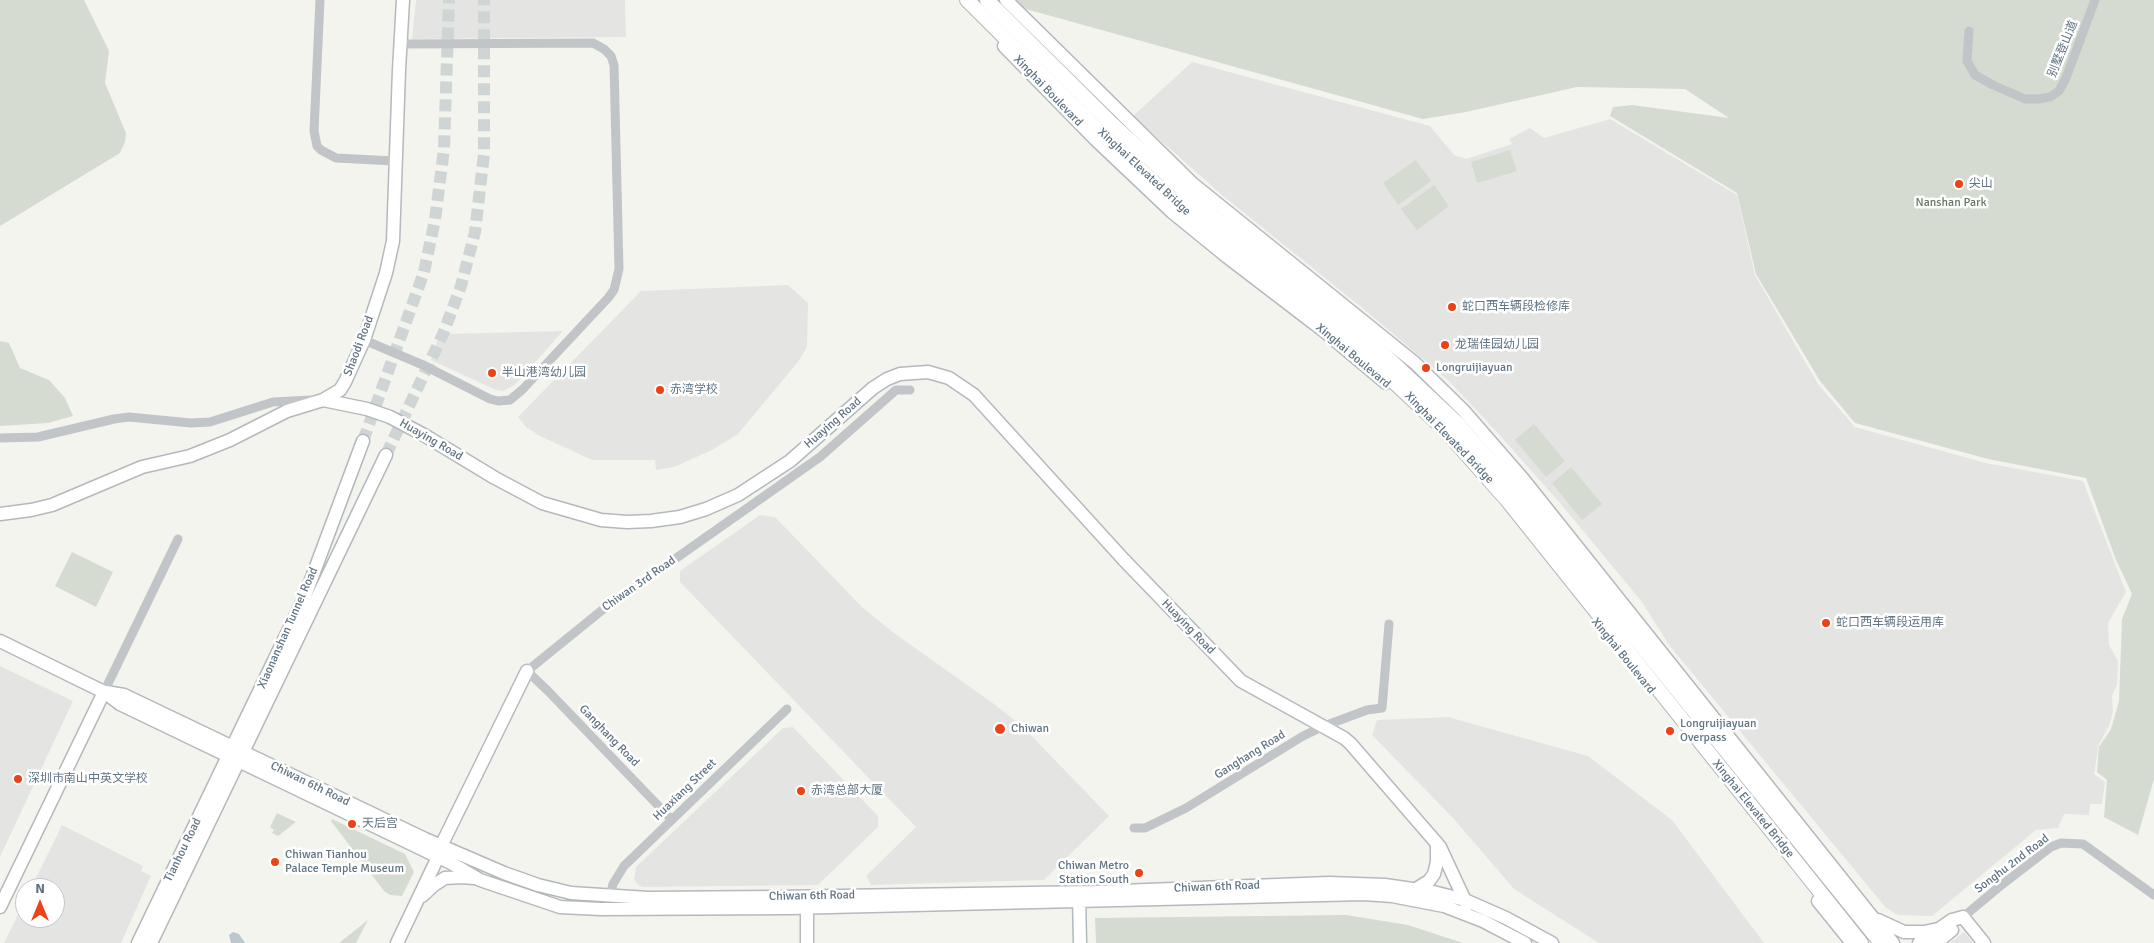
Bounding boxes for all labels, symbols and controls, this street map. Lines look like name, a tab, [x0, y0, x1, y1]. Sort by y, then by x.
street label: 别墅登山道	[2045, 18, 2081, 80]
street label: Xinghai Boulevard	[1010, 52, 1086, 130]
street label: Xinghai Elevated Bridge	[1095, 125, 1193, 219]
place label: 尖山	[1969, 177, 1993, 191]
marker: 尖山	[1953, 178, 1965, 190]
park label: Nanshan Park	[1916, 196, 1986, 210]
place label: 蛇口西车辆段检修库	[1462, 300, 1570, 314]
marker: 蛇口西车辆段检修库	[1446, 301, 1458, 313]
street label: Shaodi Road	[341, 314, 377, 378]
street label: Xinghai Boulevard	[1313, 321, 1393, 391]
place label: 龙瑞佳园幼儿园	[1455, 338, 1539, 352]
marker: 龙瑞佳园幼儿园	[1439, 339, 1451, 351]
place label: Longruijiayuan	[1436, 361, 1513, 375]
marker: Longruijiayuan	[1420, 362, 1432, 374]
place label: 半山港湾幼儿园	[502, 366, 586, 380]
marker: 半山港湾幼儿园	[486, 367, 498, 379]
place label: 赤湾学校	[670, 383, 718, 397]
marker: 赤湾学校	[654, 384, 666, 396]
street label: Xinghai Elevated Bridge	[1401, 389, 1497, 487]
street label: Huaying Road	[802, 394, 864, 452]
street label: Huaying Road	[397, 416, 465, 464]
street label: Chiwan 3rd Road	[600, 553, 678, 615]
street label: Xiaonanshan Tunnel Road	[255, 565, 321, 691]
street label: Huaying Road	[1158, 597, 1218, 657]
street label: Xinghai Boulevard	[1588, 615, 1658, 697]
place label: 蛇口西车辆段运用库	[1836, 616, 1944, 630]
marker: 蛇口西车辆段运用库	[1820, 617, 1832, 629]
street label: Ganghang Road	[576, 702, 642, 770]
place label: Longruijiayuan Overpass	[1680, 717, 1757, 745]
marker: Chiwan	[993, 722, 1007, 736]
place label: Chiwan	[1011, 722, 1049, 736]
marker: Longruijiayuan Overpass	[1664, 725, 1676, 737]
street label: Ganghang Road	[1212, 728, 1288, 782]
street label: Huaxiang Street	[650, 756, 720, 824]
street label: Xinghai Elevated Bridge	[1709, 757, 1797, 861]
street label: Chiwan 6th Road	[268, 759, 352, 809]
place label: 深圳市南山中英文学校	[28, 772, 148, 786]
marker: 深圳市南山中英文学校	[12, 773, 24, 785]
place label: 赤湾总部大厦	[811, 784, 883, 798]
marker: 赤湾总部大厦	[795, 785, 807, 797]
street label: Tianhou Road	[161, 816, 205, 884]
place label: 天后宫	[362, 817, 398, 831]
marker: 天后宫	[346, 818, 358, 830]
street label: Songhu 2nd Road	[1972, 831, 2052, 897]
place label: Chiwan Tianhou Palace Temple Museum	[285, 848, 404, 876]
marker: Chiwan Tianhou Palace Temple Museum	[269, 856, 281, 868]
place label: Chiwan Metro Station South	[1058, 859, 1129, 887]
marker: Chiwan Metro Station South	[1133, 867, 1145, 879]
north arrow	[15, 878, 65, 928]
street label: Chiwan 6th Road	[1174, 878, 1260, 896]
text: N	[35, 880, 45, 897]
street label: Chiwan 6th Road	[769, 888, 855, 904]

